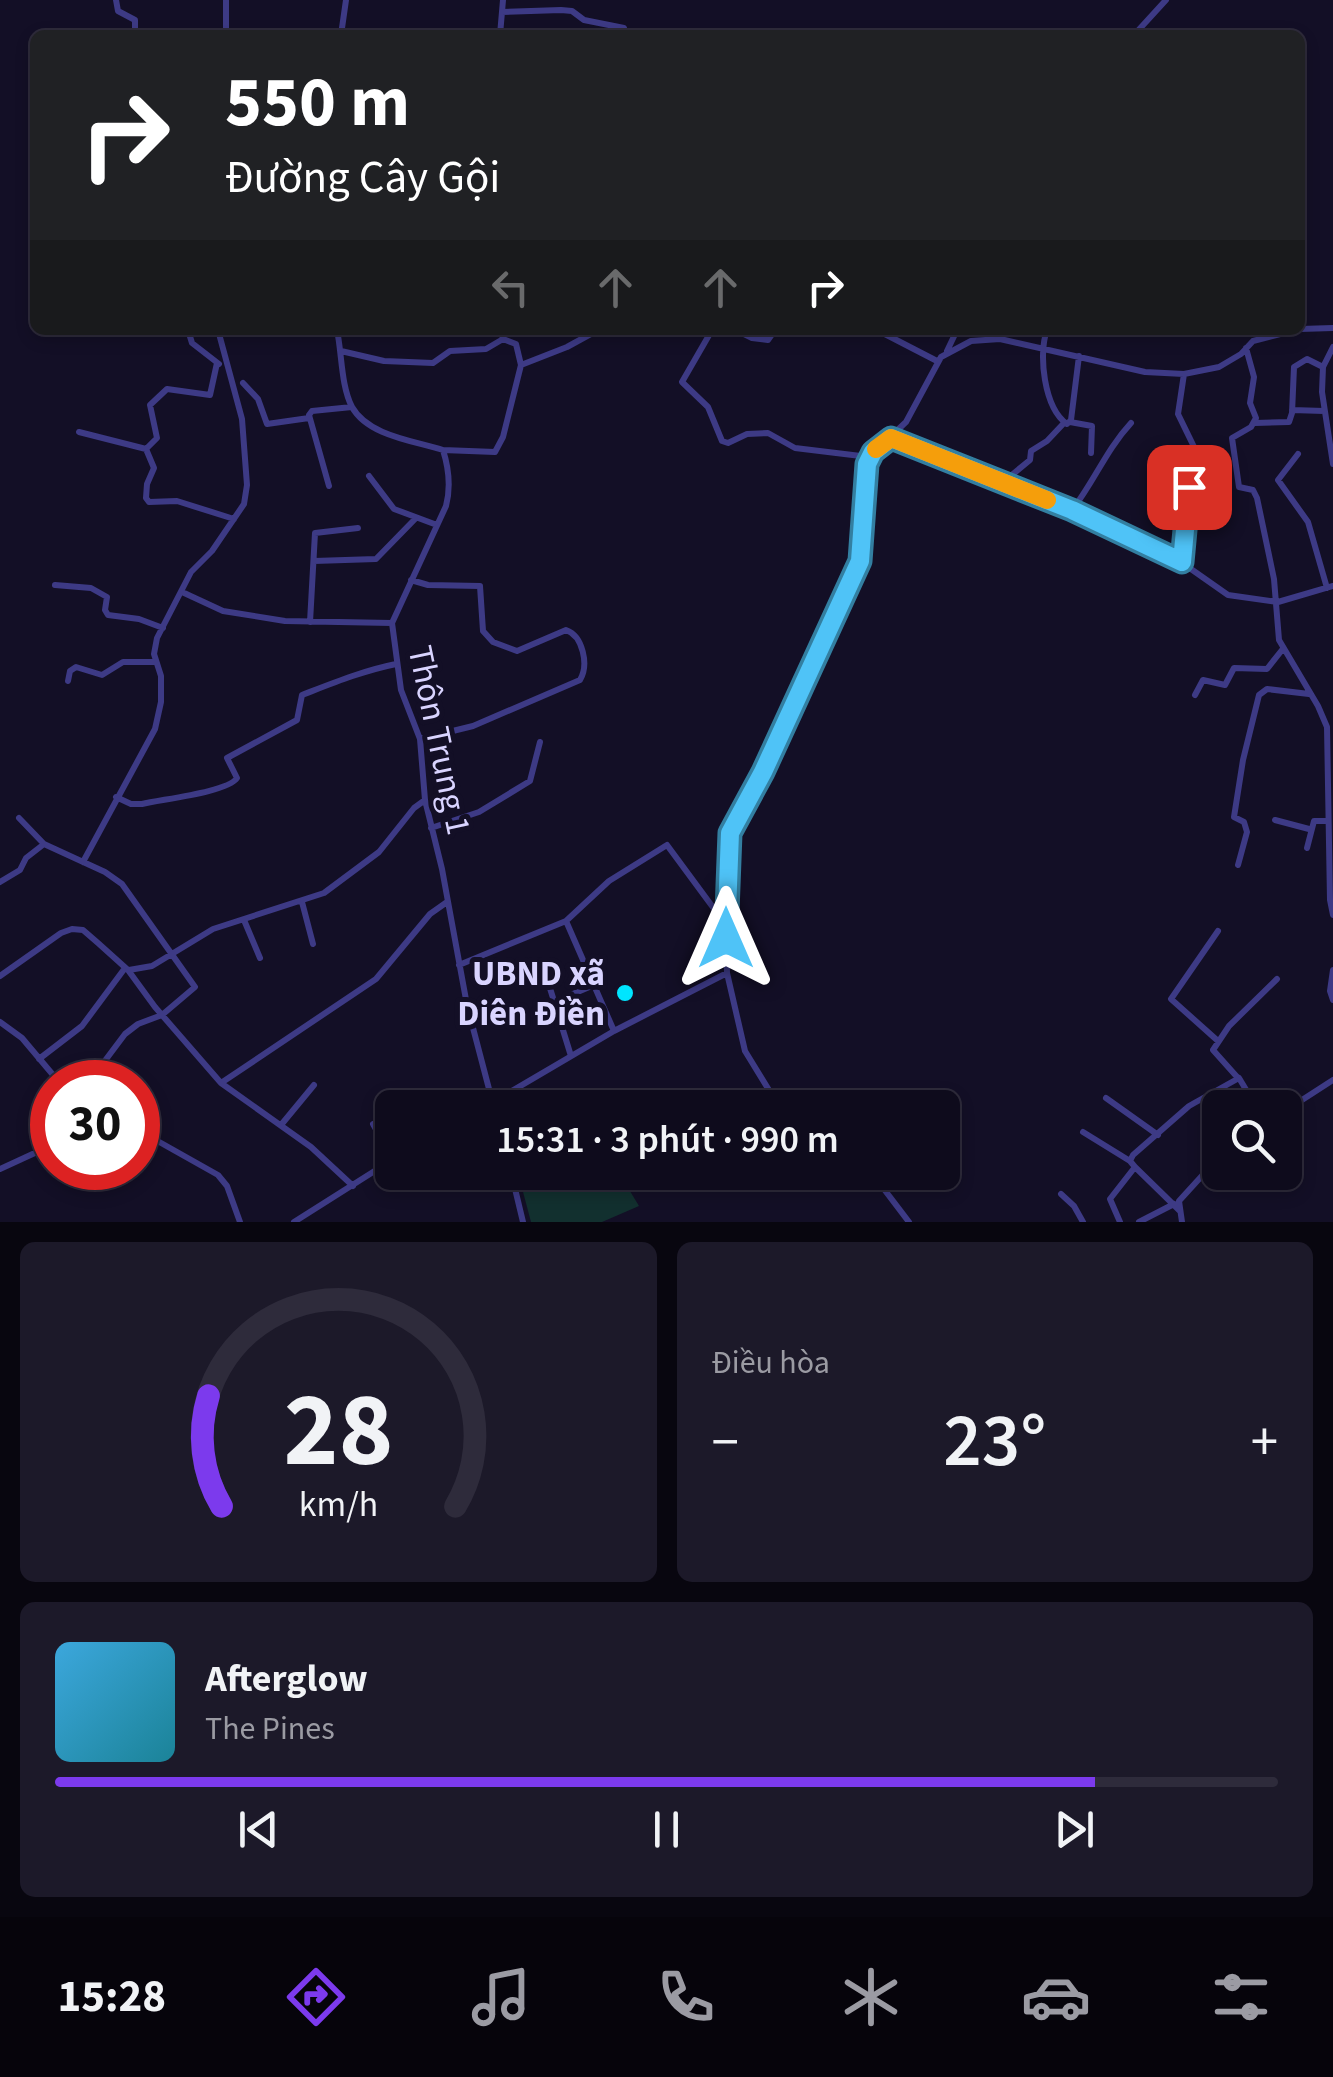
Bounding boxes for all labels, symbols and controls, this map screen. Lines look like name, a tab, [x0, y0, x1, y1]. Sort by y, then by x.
text: 550 m	[225, 53, 410, 153]
icon: right	[60, 70, 190, 200]
text: Đường Cây Gội	[225, 146, 500, 210]
icon: left	[483, 260, 538, 315]
icon: ahead	[588, 260, 643, 315]
icon: ahead	[693, 260, 748, 315]
icon: right	[798, 260, 853, 315]
pin	[1147, 445, 1232, 530]
icon: arrive	[1162, 460, 1217, 515]
street label: Thôn Trung 1	[395, 641, 483, 840]
position arrow	[674, 886, 778, 990]
place label: UBND xã Diên Điền	[457, 949, 605, 1039]
marker: UBND xã Diên Điền	[614, 982, 636, 1004]
speed limit sign: 30	[30, 1060, 160, 1190]
map controls	[1202, 1090, 1302, 1190]
button: search	[1202, 1090, 1302, 1190]
text: 15:31 · 3 phút · 990 m	[496, 1113, 839, 1167]
text: Điều hòa	[712, 1340, 830, 1386]
text: 28	[283, 1358, 393, 1506]
text: 23°	[943, 1388, 1046, 1495]
text: −	[712, 1404, 739, 1482]
text: +	[1251, 1404, 1278, 1482]
text: km/h	[299, 1479, 378, 1530]
text: Afterglow	[205, 1652, 368, 1706]
text: The Pines	[205, 1706, 335, 1752]
icon: previous	[231, 1802, 286, 1857]
icon: pause	[639, 1802, 694, 1857]
icon: next	[1047, 1802, 1102, 1857]
icon: directions	[281, 1962, 351, 2032]
icon: music	[466, 1962, 536, 2032]
icon: phone	[651, 1962, 721, 2032]
icon: climate	[836, 1962, 906, 2032]
icon: car	[1021, 1962, 1091, 2032]
icon: filters	[1206, 1962, 1276, 2032]
text: 15:28	[57, 1965, 166, 2029]

